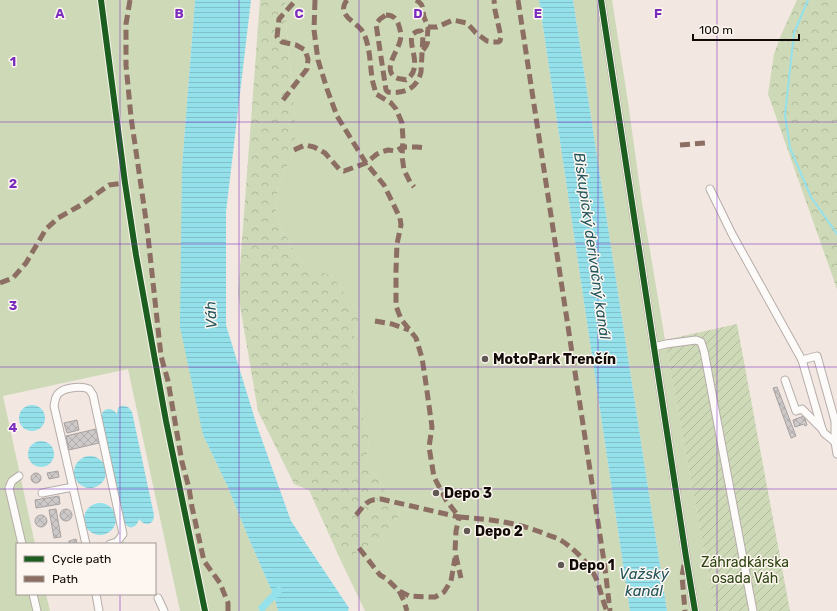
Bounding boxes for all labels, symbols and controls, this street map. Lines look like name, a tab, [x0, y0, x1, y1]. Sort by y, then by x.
text: A	[55, 6, 65, 21]
text: B	[174, 6, 184, 21]
text: C	[294, 6, 304, 21]
text: D	[413, 6, 423, 21]
text: E	[534, 6, 542, 21]
text: F	[654, 6, 662, 21]
scale bar	[693, 16, 799, 42]
text: 100 m	[699, 23, 733, 37]
text: 1	[10, 54, 16, 69]
water label: Biskupický derivačný kanál	[570, 151, 614, 341]
text: 2	[9, 176, 17, 191]
text: 3	[9, 298, 18, 313]
water label: Váh	[201, 301, 221, 329]
place label: MotoPark Trenčín	[493, 351, 616, 368]
marker: MotoPark Trenčín	[480, 354, 490, 364]
text: 4	[9, 420, 18, 435]
place label: Depo 3	[444, 485, 492, 502]
marker: Depo 3	[431, 488, 441, 498]
place label: Depo 2	[475, 523, 523, 540]
marker: Depo 2	[462, 526, 472, 536]
legend	[16, 543, 156, 595]
text: Cycle path	[52, 552, 111, 566]
park label: Záhradkárska osada Váh	[701, 554, 789, 587]
place label: Depo 1	[569, 557, 615, 574]
marker: Depo 1	[556, 560, 566, 570]
water label: Važský kanál	[619, 565, 670, 600]
text: Path	[52, 572, 78, 586]

